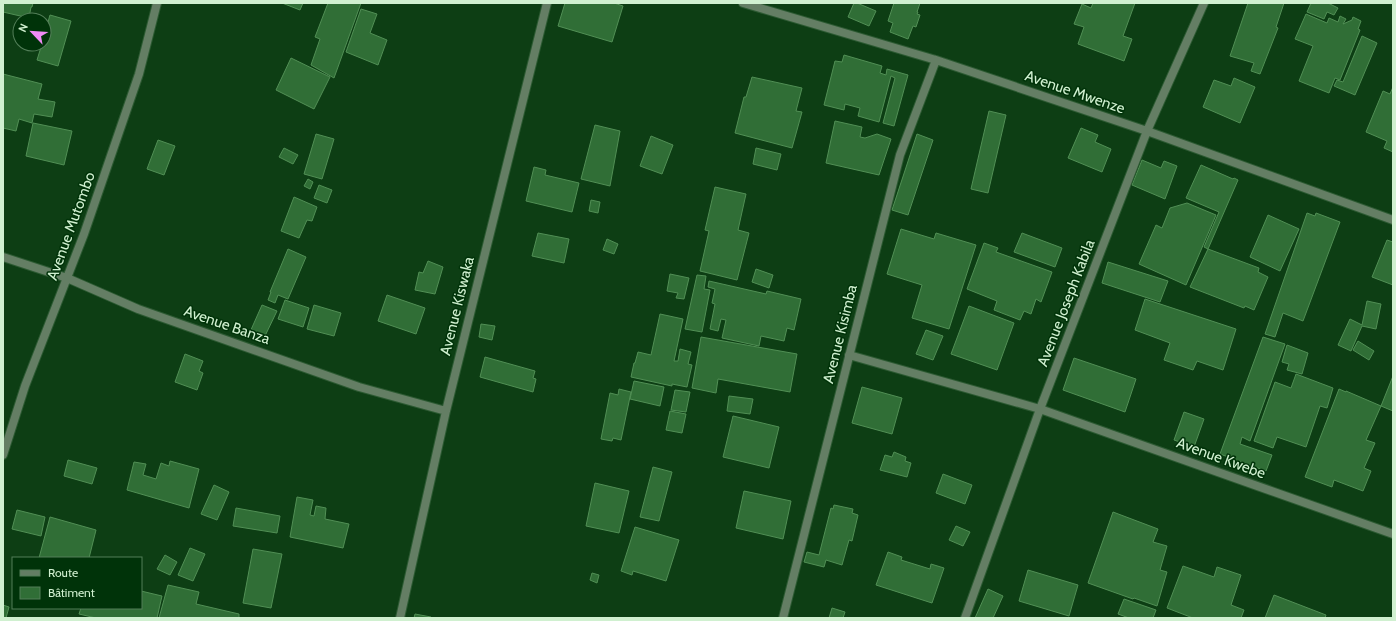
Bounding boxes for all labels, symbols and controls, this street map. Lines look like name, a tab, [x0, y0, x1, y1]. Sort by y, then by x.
north arrow	[12, 12, 52, 52]
text: N	[15, 21, 31, 34]
street label: Avenue Mwenze	[1023, 67, 1128, 118]
street label: Avenue Mutombo	[43, 169, 99, 283]
street label: Avenue Joseph Kabila	[1033, 236, 1099, 369]
street label: Avenue Kiswaka	[436, 254, 478, 357]
street label: Avenue Kisimba	[819, 282, 861, 385]
street label: Avenue Banza	[182, 302, 273, 348]
street label: Avenue Kwebe	[1174, 434, 1268, 483]
legend	[12, 557, 142, 609]
text: Route	[48, 565, 78, 580]
text: Bâtiment	[48, 585, 95, 600]

